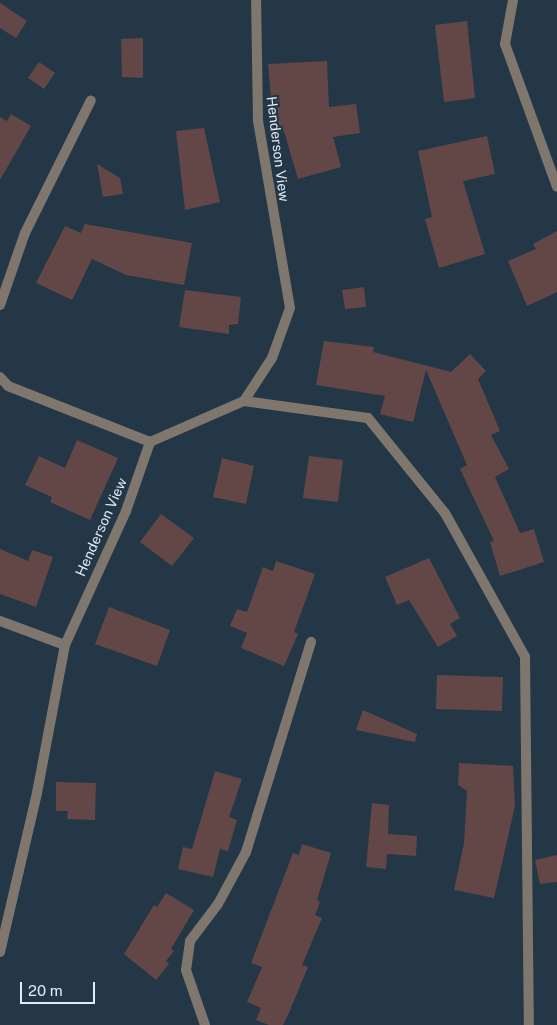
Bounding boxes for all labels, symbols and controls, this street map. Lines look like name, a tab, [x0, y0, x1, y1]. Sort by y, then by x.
street label: Henderson View	[263, 95, 293, 203]
street label: Henderson View	[72, 475, 130, 579]
scale bar	[22, 972, 98, 1004]
text: 20 m	[28, 982, 63, 999]

